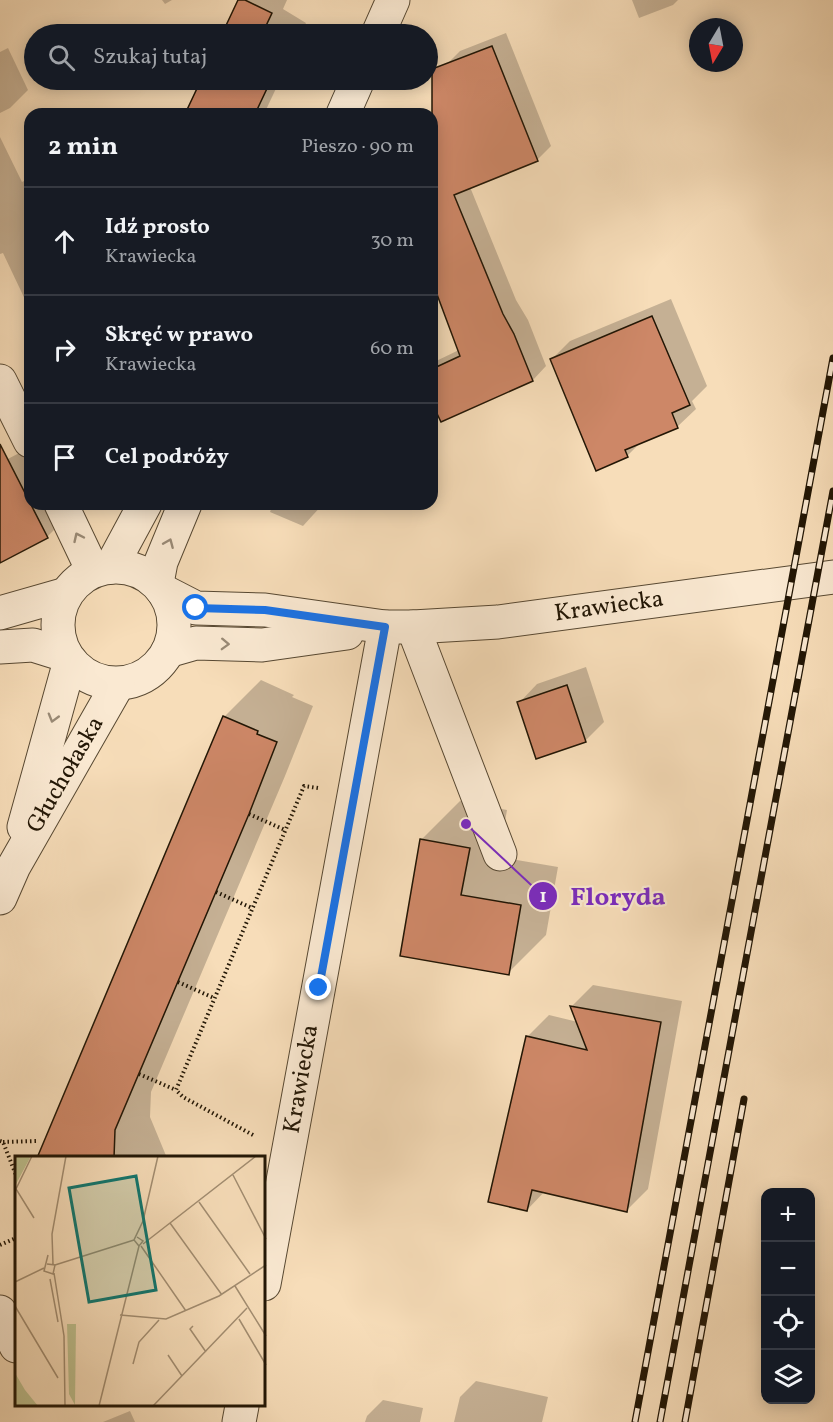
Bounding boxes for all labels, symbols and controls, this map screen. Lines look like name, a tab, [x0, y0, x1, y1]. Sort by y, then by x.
north arrow	[689, 18, 743, 72]
search box	[24, 24, 438, 90]
icon: search	[45, 41, 78, 74]
text: Szukaj tutaj	[93, 42, 207, 73]
text: 2 min	[48, 129, 118, 165]
text: Pieszo · 90 m	[301, 133, 414, 161]
text: Idź prosto	[105, 212, 210, 243]
icon: ahead	[48, 225, 81, 258]
text: 30 m	[370, 227, 414, 255]
text: Krawiecka	[105, 243, 197, 271]
text: Skręć w prawo	[105, 320, 253, 351]
icon: right	[48, 333, 81, 366]
text: 60 m	[370, 335, 414, 363]
text: Krawiecka	[105, 351, 197, 379]
icon: arrive	[48, 441, 81, 474]
text: Cel podróży	[105, 442, 229, 473]
one-way arrow	[73, 533, 85, 544]
one-way arrow	[162, 538, 174, 549]
street label: Krawiecka	[552, 583, 666, 631]
route start	[182, 594, 208, 620]
one-way arrow	[221, 637, 230, 650]
street label: Głuchołaska	[19, 710, 113, 840]
one-way arrow	[48, 712, 60, 723]
callout: Floryda	[528, 874, 678, 918]
text: Floryda	[570, 880, 666, 916]
text: 1	[539, 885, 547, 910]
route end	[305, 974, 331, 1000]
street label: Krawiecka	[276, 1022, 328, 1136]
inset map	[15, 1156, 266, 1407]
map controls	[761, 1188, 815, 1404]
button: +	[761, 1188, 815, 1242]
button: −	[761, 1242, 815, 1296]
button: locate	[761, 1296, 815, 1350]
button: layers	[761, 1350, 815, 1404]

